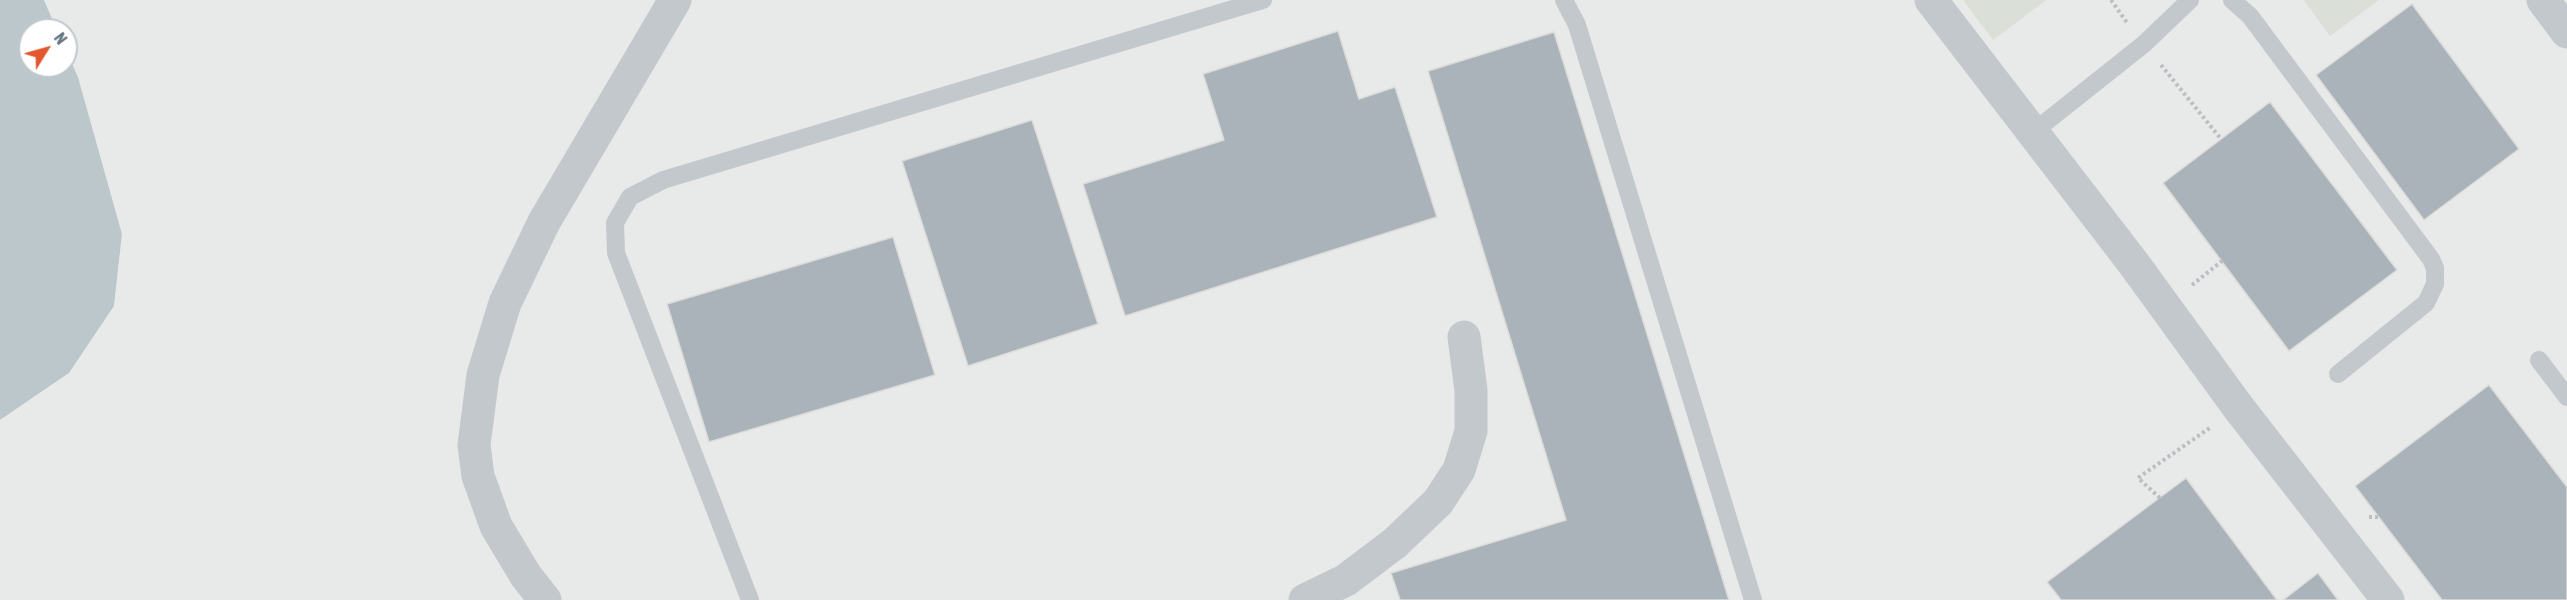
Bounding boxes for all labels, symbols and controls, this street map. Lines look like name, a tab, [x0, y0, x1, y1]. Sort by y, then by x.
north arrow	[18, 18, 78, 78]
text: N	[51, 29, 71, 48]

